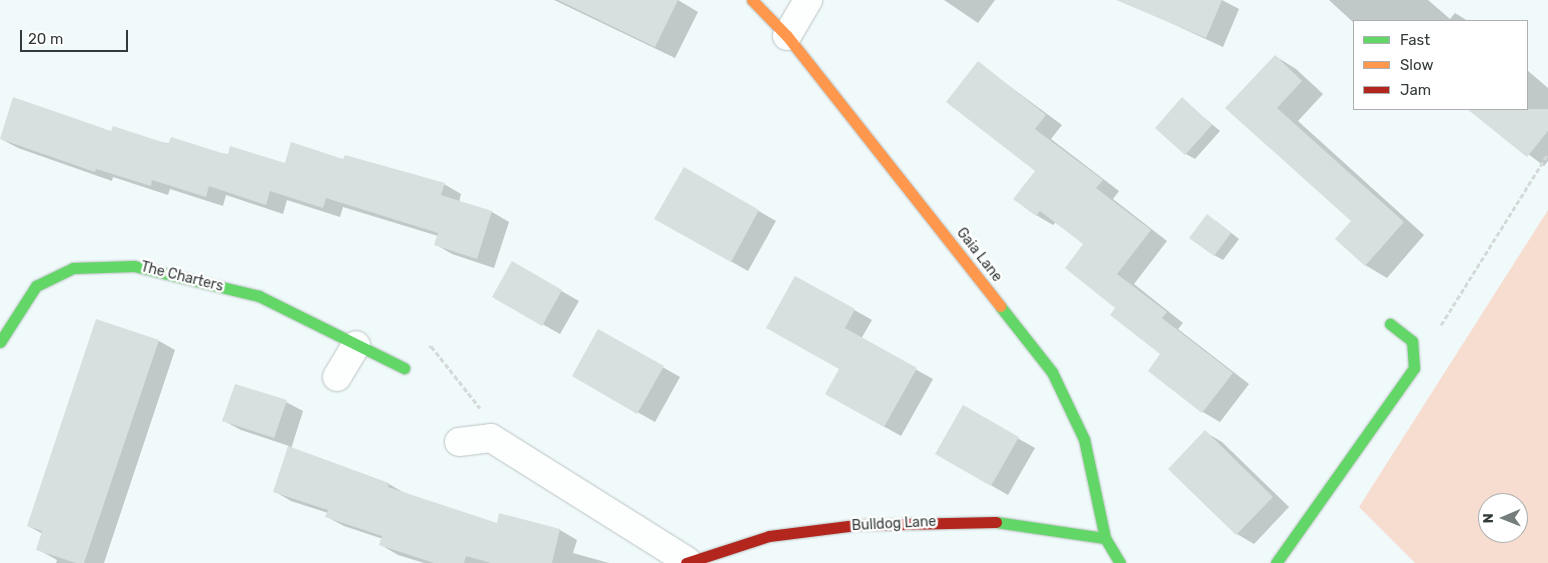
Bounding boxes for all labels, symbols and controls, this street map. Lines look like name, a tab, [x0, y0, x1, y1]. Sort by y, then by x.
scale bar	[22, 20, 130, 52]
legend	[1353, 20, 1528, 110]
text: 20 m	[28, 30, 63, 48]
text: Fast	[1400, 31, 1430, 49]
text: Slow	[1400, 56, 1433, 74]
text: Jam	[1400, 81, 1431, 99]
street label: Gaia Lane	[953, 225, 1005, 285]
street label: The Charters	[139, 259, 225, 295]
north arrow	[1478, 493, 1528, 543]
street label: Bulldog Lane	[851, 513, 937, 535]
text: N	[1480, 513, 1497, 523]

